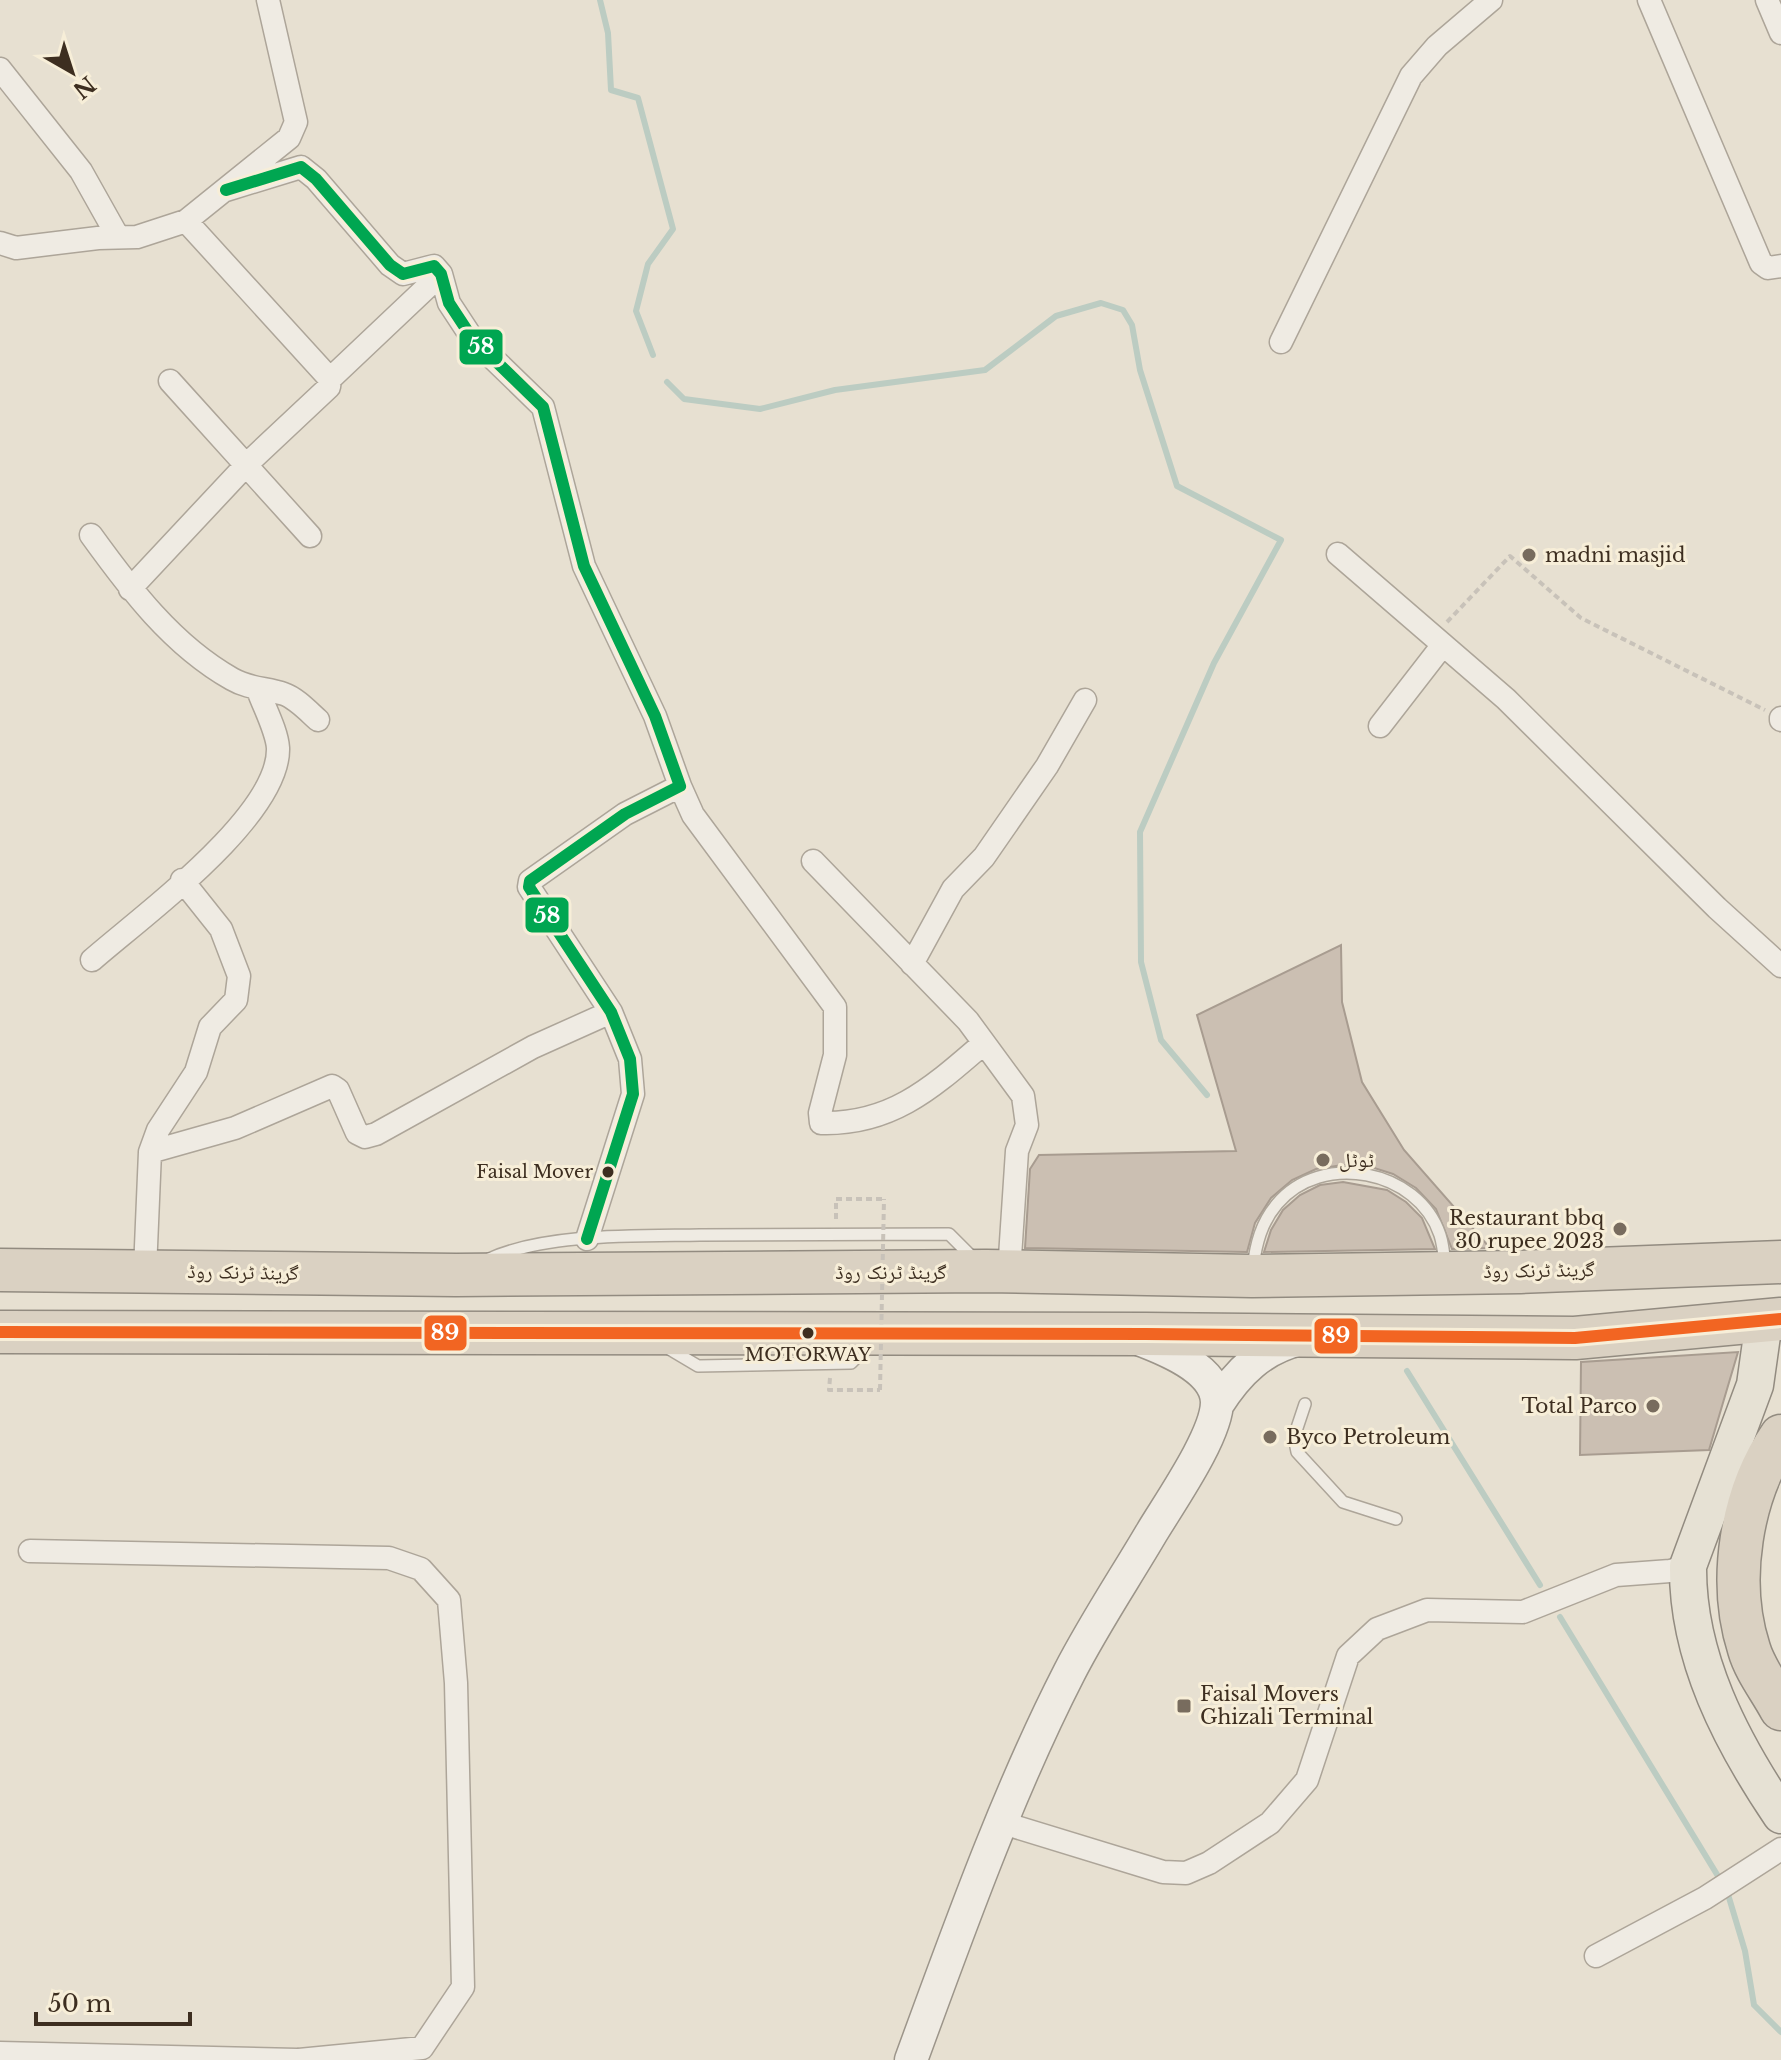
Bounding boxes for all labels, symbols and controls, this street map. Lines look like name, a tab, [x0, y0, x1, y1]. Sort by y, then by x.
north arrow	[32, 32, 112, 112]
text: N	[67, 70, 101, 104]
line badge: 58	[458, 328, 504, 366]
text: 58	[467, 333, 495, 360]
place label: madni masjid	[1545, 543, 1685, 567]
marker: madni masjid	[1520, 546, 1538, 564]
line badge: 58	[524, 896, 570, 934]
text: 58	[533, 902, 561, 929]
place label: ٹوٹل	[1339, 1148, 1374, 1172]
marker: ٹوٹل	[1314, 1151, 1332, 1169]
place label: Faisal Mover	[476, 1161, 593, 1183]
marker: Faisal Mover	[600, 1164, 616, 1180]
place label: Restaurant bbq 30 rupee 2023	[1449, 1206, 1605, 1253]
marker: Restaurant bbq 30 rupee 2023	[1611, 1220, 1629, 1238]
street label: گرینڈ ٹرنک روڈ	[1483, 1257, 1595, 1283]
street label: گرینڈ ٹرنک روڈ	[187, 1259, 299, 1285]
street label: گرینڈ ٹرنک روڈ	[835, 1260, 947, 1284]
line badge: 89	[423, 1314, 468, 1352]
line badge: 89	[1313, 1317, 1359, 1355]
text: 89	[431, 1319, 459, 1346]
text: 89	[1322, 1322, 1350, 1349]
marker: MOTORWAY	[800, 1325, 816, 1341]
place label: MOTORWAY	[745, 1344, 872, 1366]
place label: Total Parco	[1522, 1394, 1637, 1418]
marker: Total Parco	[1644, 1397, 1662, 1415]
place label: Byco Petroleum	[1286, 1425, 1451, 1449]
marker: Byco Petroleum	[1261, 1428, 1279, 1446]
place label: Faisal Movers Ghizali Terminal	[1200, 1682, 1373, 1729]
marker: Faisal Movers Ghizali Terminal	[1175, 1697, 1193, 1715]
scale bar	[36, 1976, 190, 2026]
text: 50 m	[48, 1989, 112, 2018]

